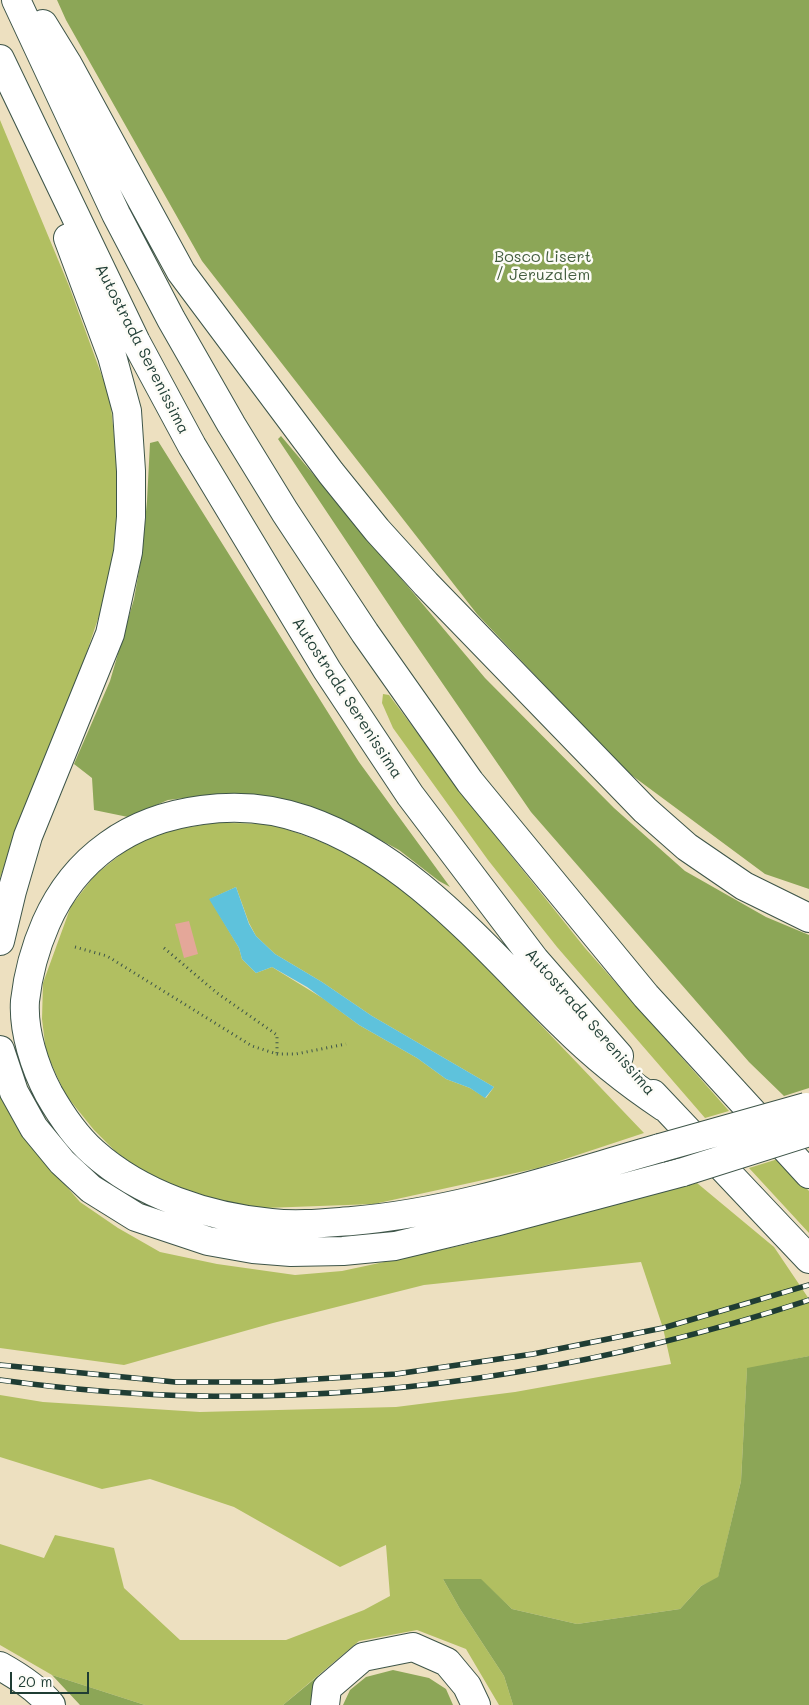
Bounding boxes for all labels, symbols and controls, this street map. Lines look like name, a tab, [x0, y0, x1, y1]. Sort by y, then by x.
park label: Bosco Lisert / Jeruzalem	[494, 247, 592, 285]
street label: Autostrada Serenissima	[91, 261, 193, 437]
street label: Autostrada Serenissima	[288, 614, 406, 782]
street label: Autostrada Serenissima	[521, 945, 659, 1099]
scale bar	[12, 1662, 91, 1694]
text: 20 m	[18, 1671, 52, 1691]

